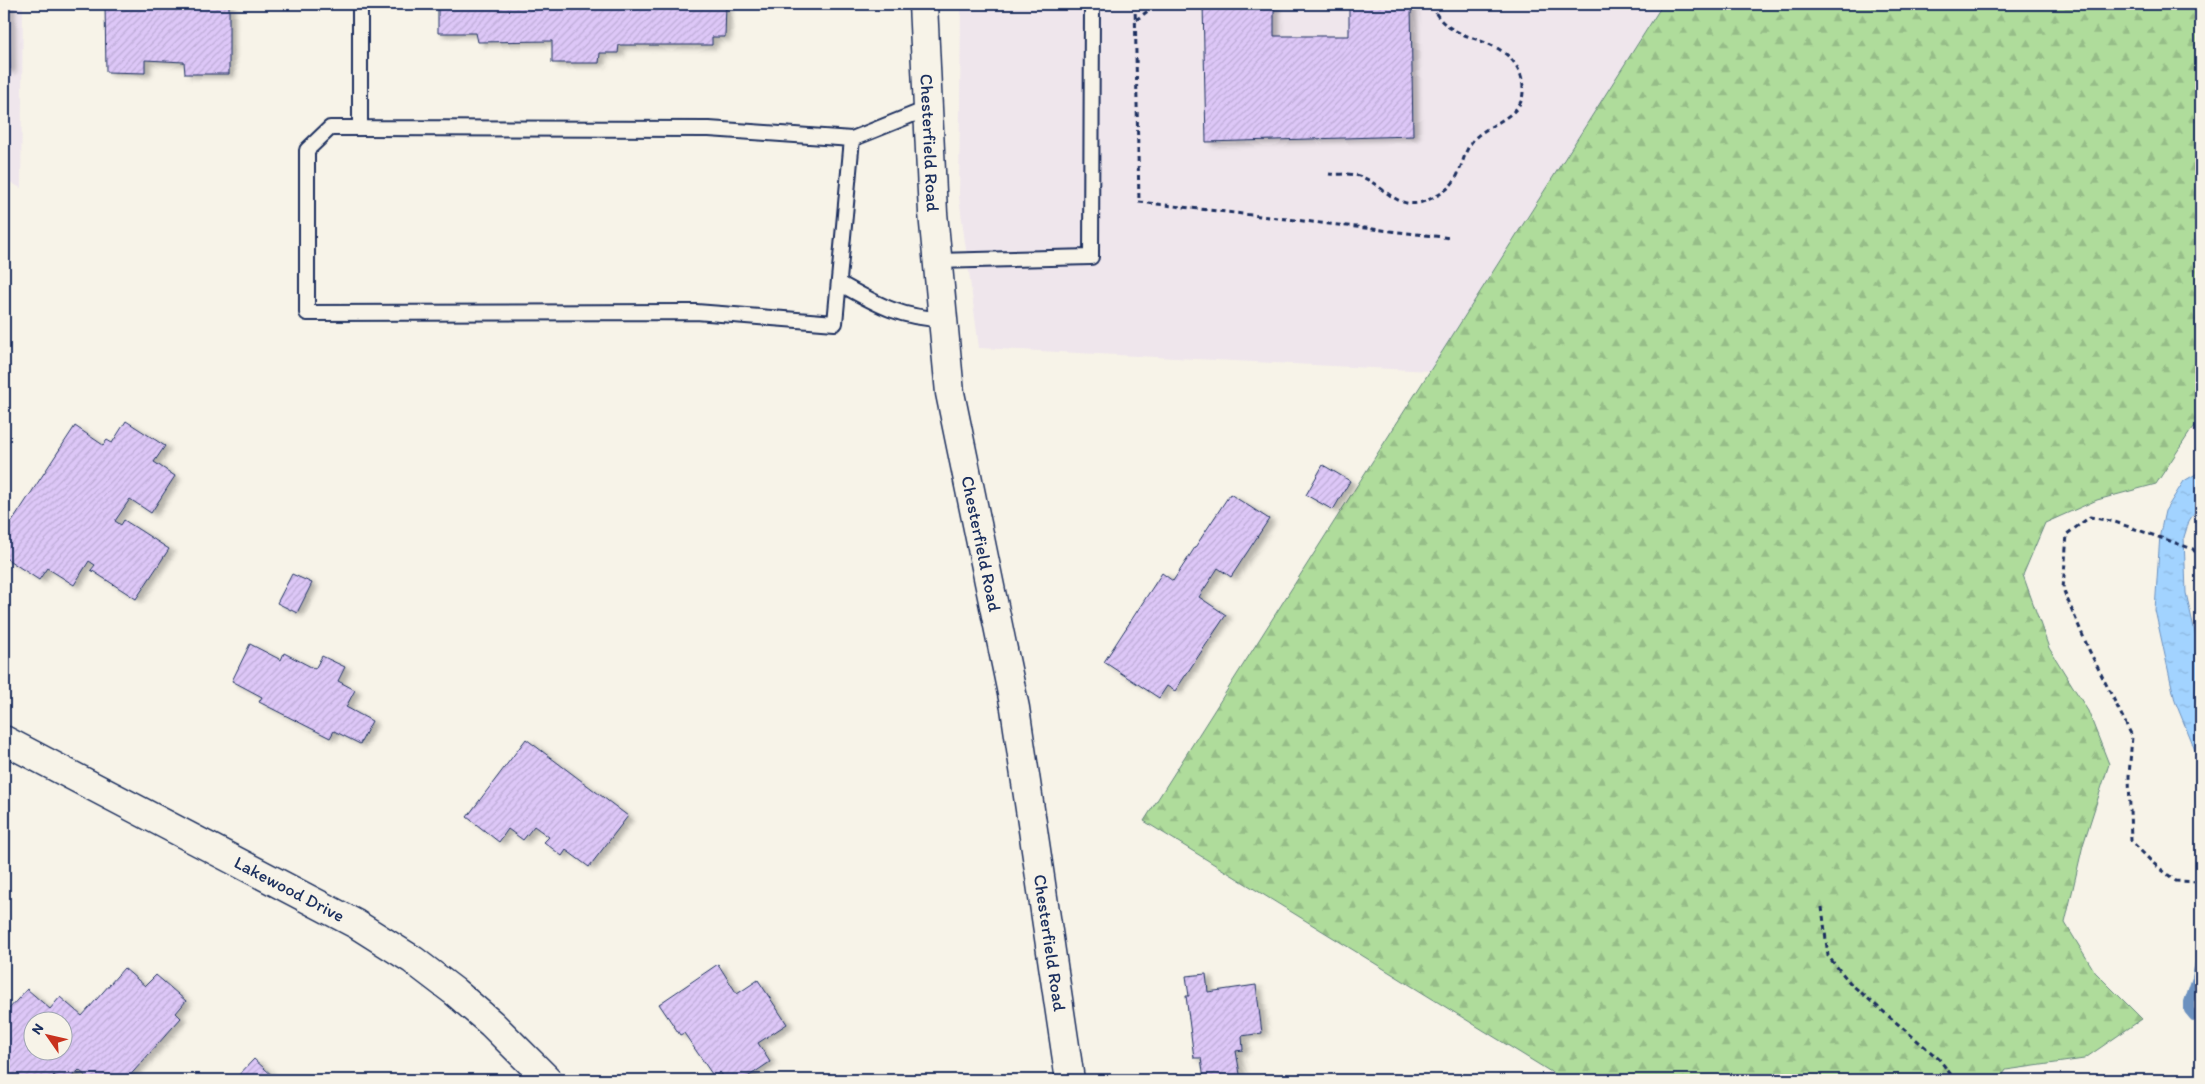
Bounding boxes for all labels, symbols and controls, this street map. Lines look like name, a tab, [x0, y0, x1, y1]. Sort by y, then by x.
street label: Chesterfield Road	[915, 73, 944, 212]
street label: Chesterfield Road	[956, 474, 1006, 614]
street label: Lakewood Drive	[230, 851, 348, 927]
street label: Chesterfield Road	[1029, 873, 1071, 1013]
north arrow	[22, 1012, 72, 1062]
text: N	[28, 1020, 47, 1038]

